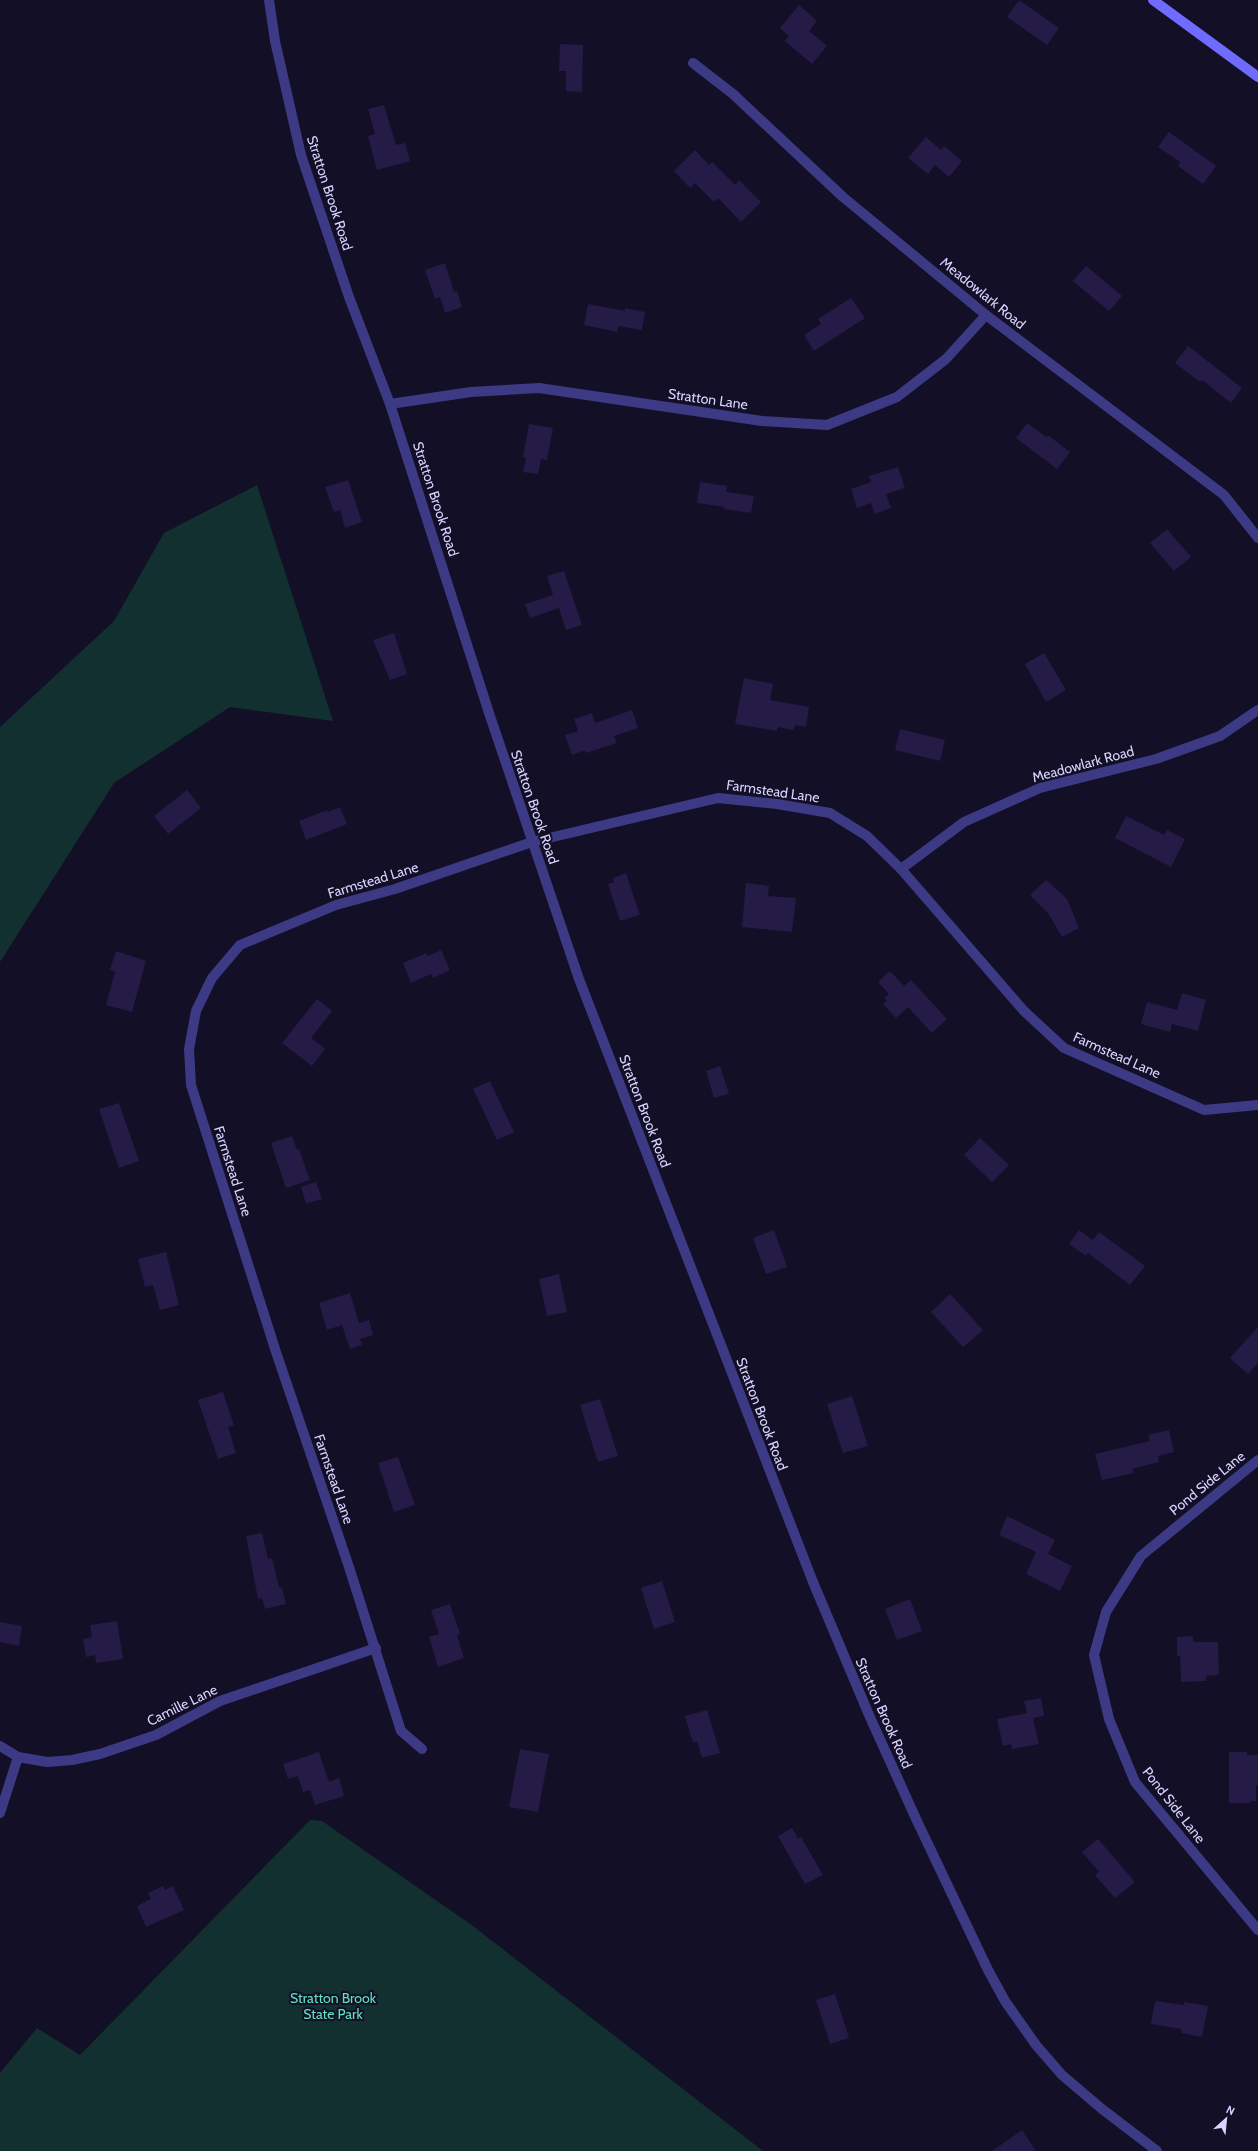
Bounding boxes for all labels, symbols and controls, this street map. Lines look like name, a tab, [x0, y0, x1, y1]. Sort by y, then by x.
street label: Stratton Brook Road	[303, 133, 357, 253]
street label: Meadowlark Road	[937, 253, 1029, 333]
street label: Stratton Lane	[667, 384, 749, 414]
street label: Stratton Brook Road	[409, 439, 463, 559]
street label: Meadowlark Road	[1030, 742, 1136, 786]
street label: Stratton Brook Road	[507, 748, 563, 866]
street label: Farmstead Lane	[725, 776, 821, 806]
street label: Farmstead Lane	[325, 858, 421, 902]
street label: Farmstead Lane	[1070, 1028, 1164, 1082]
street label: Stratton Brook Road	[615, 1052, 675, 1170]
street label: Farmstead Lane	[210, 1124, 256, 1218]
street label: Stratton Brook Road	[732, 1355, 792, 1473]
street label: Farmstead Lane	[310, 1432, 358, 1526]
street label: Pond Side Lane	[1166, 1447, 1248, 1519]
street label: Stratton Brook Road	[852, 1655, 916, 1771]
street label: Camille Lane	[144, 1680, 220, 1730]
street label: Pond Side Lane	[1139, 1763, 1209, 1847]
park label: Stratton Brook State Park	[290, 1989, 377, 2023]
north arrow	[1206, 2099, 1246, 2139]
text: N	[1224, 2102, 1237, 2118]

